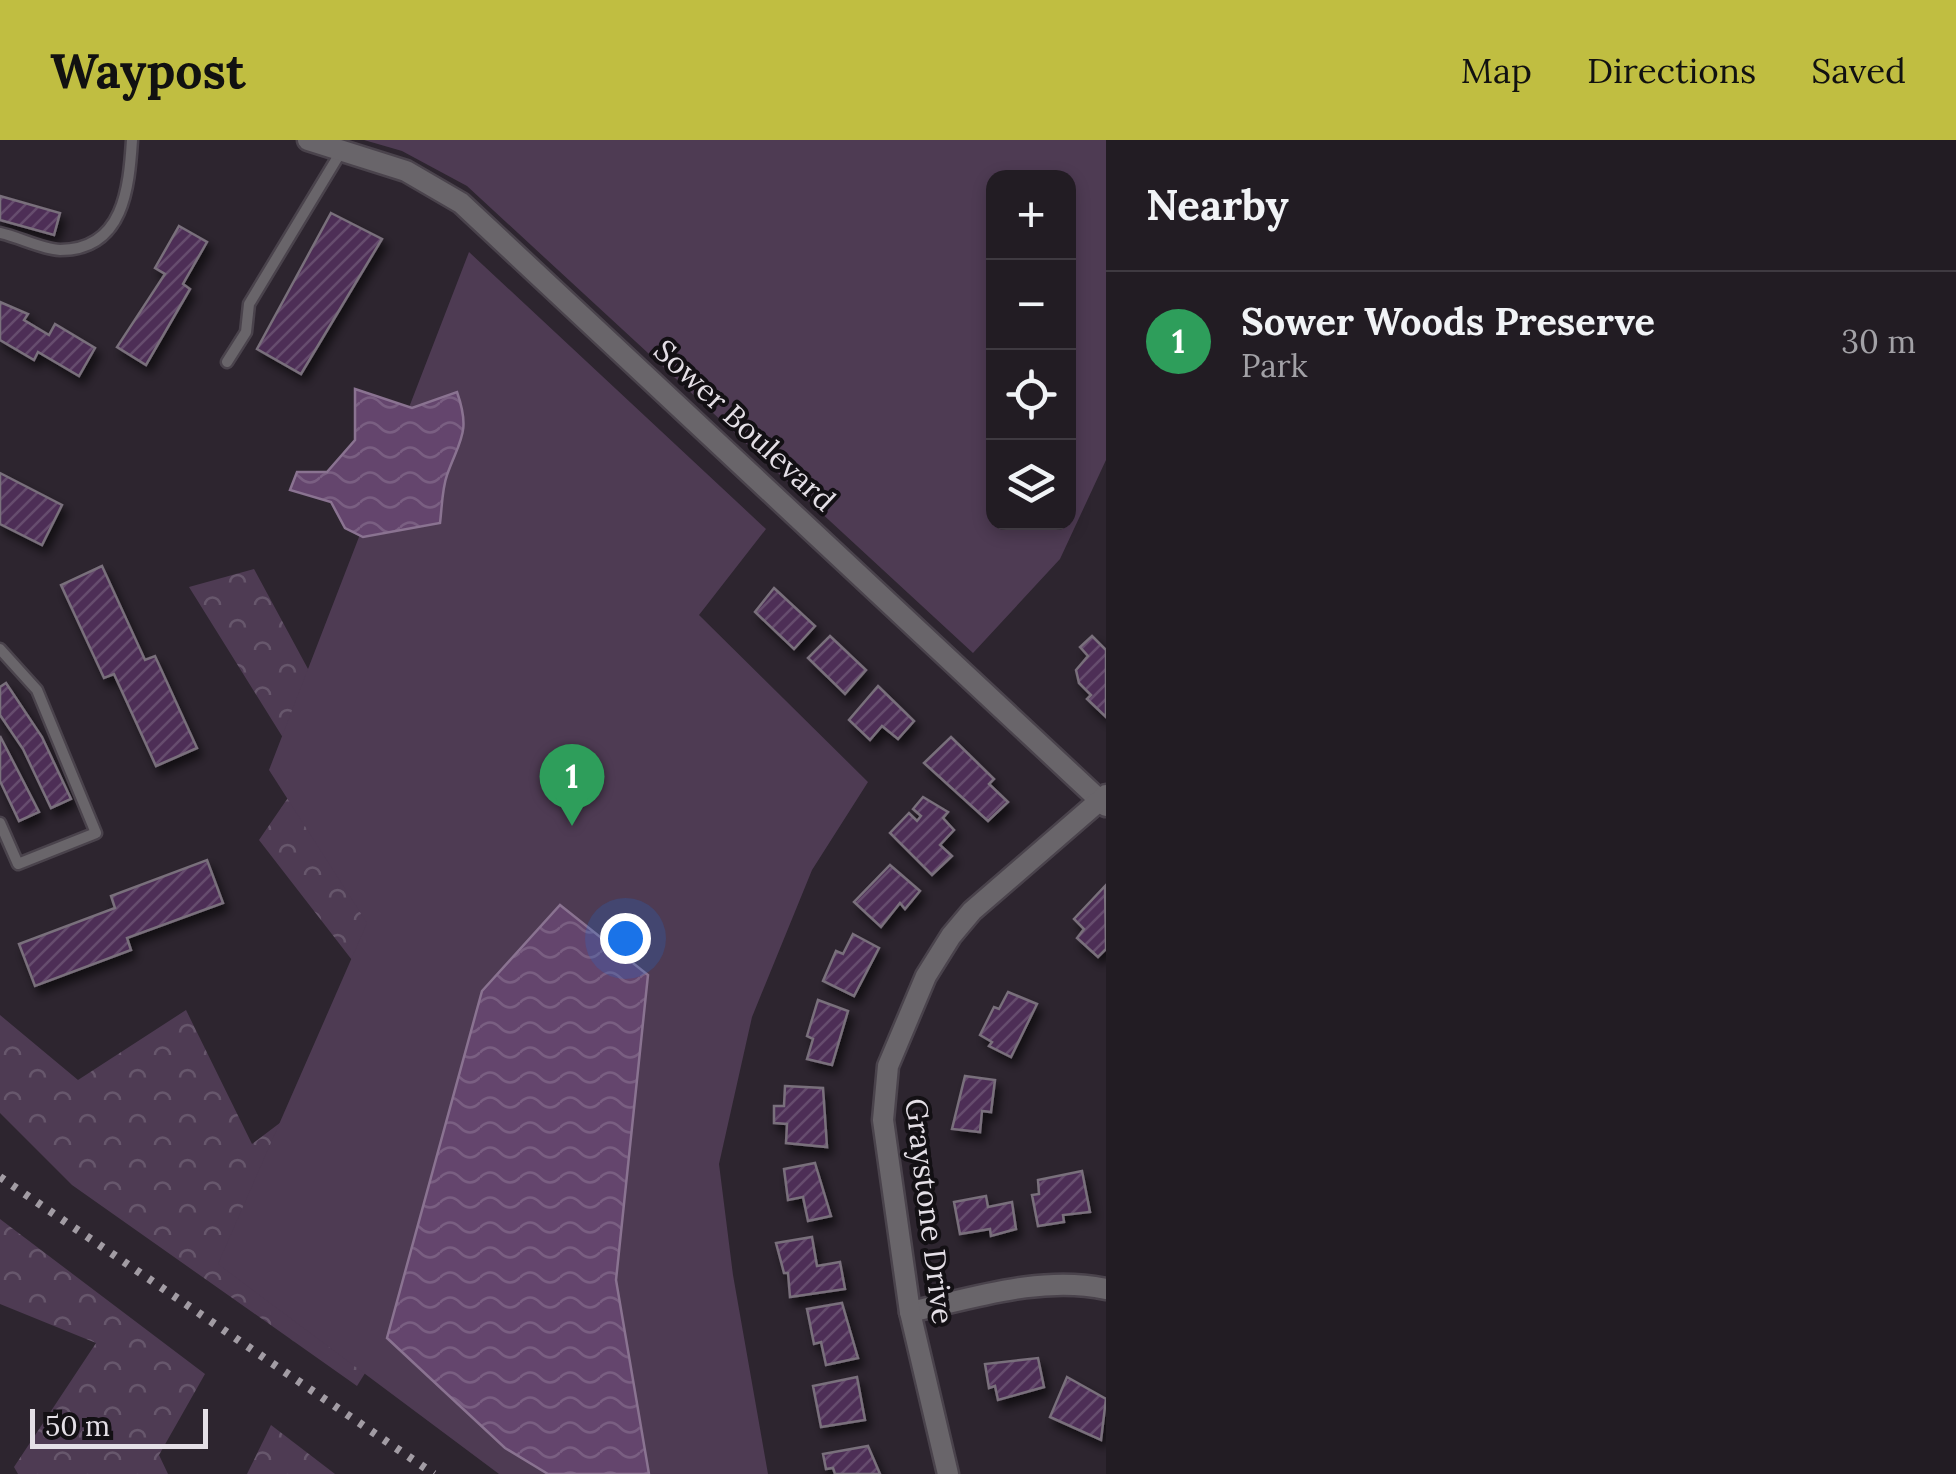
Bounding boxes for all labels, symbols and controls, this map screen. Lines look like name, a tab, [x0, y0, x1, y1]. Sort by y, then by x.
text: Waypost	[50, 40, 246, 101]
text: Map	[1461, 48, 1532, 93]
text: Directions	[1587, 48, 1756, 93]
text: Saved	[1811, 48, 1906, 93]
map controls	[986, 170, 1076, 530]
button: +	[986, 170, 1076, 260]
text: Nearby	[1146, 178, 1289, 232]
button: −	[986, 260, 1076, 350]
text: Sower Woods Preserve	[1241, 297, 1655, 345]
text: 1	[1172, 321, 1185, 362]
text: 30 m	[1841, 321, 1916, 362]
street label: Sower Boulevard	[646, 331, 844, 519]
text: Park	[1241, 345, 1308, 386]
button: locate	[986, 350, 1076, 440]
button: layers	[986, 440, 1076, 530]
pin: 1	[540, 744, 604, 826]
your location	[600, 913, 651, 964]
street label: Graystone Drive	[896, 1096, 963, 1326]
scale bar	[30, 1404, 208, 1448]
text: 50 m	[45, 1408, 110, 1444]

